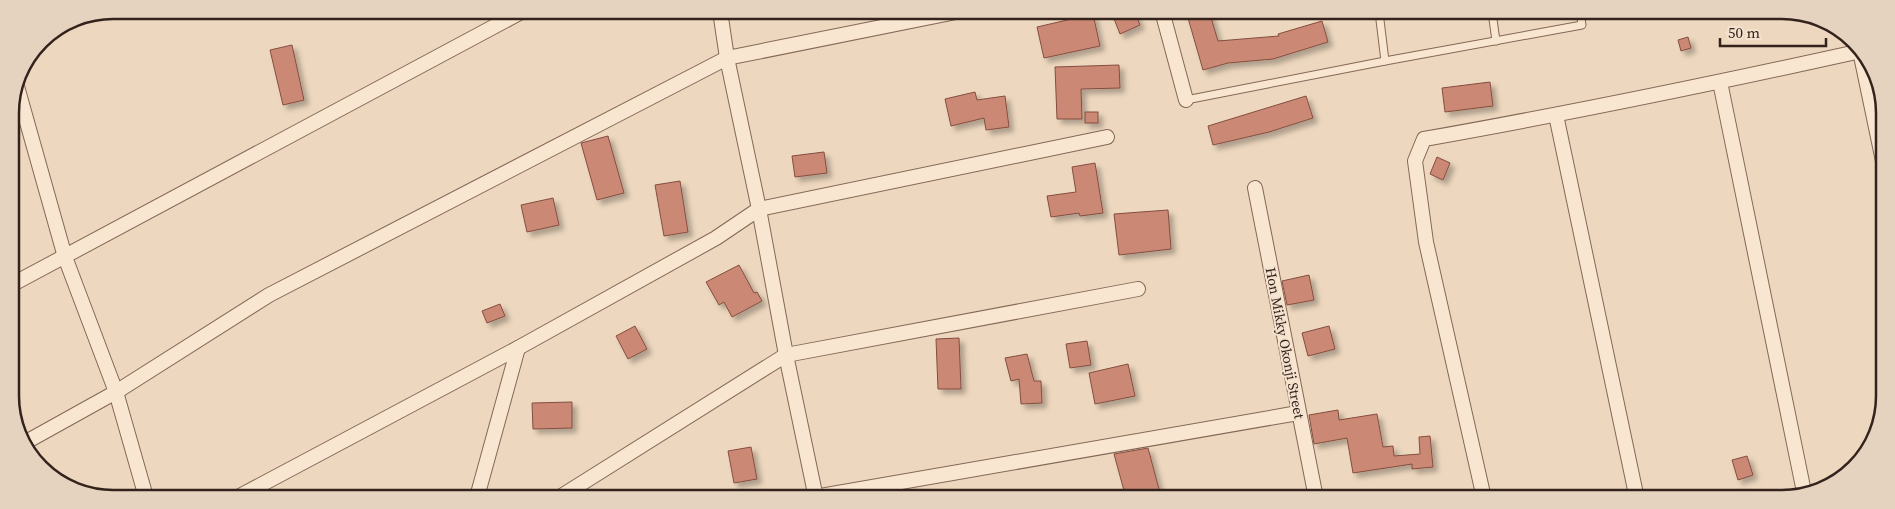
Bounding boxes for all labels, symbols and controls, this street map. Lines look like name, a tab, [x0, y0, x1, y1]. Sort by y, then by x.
scale bar	[1720, 15, 1826, 47]
text: 50 m	[1728, 22, 1760, 43]
street label: Hon Mikky Okonji Street	[1261, 266, 1310, 421]

